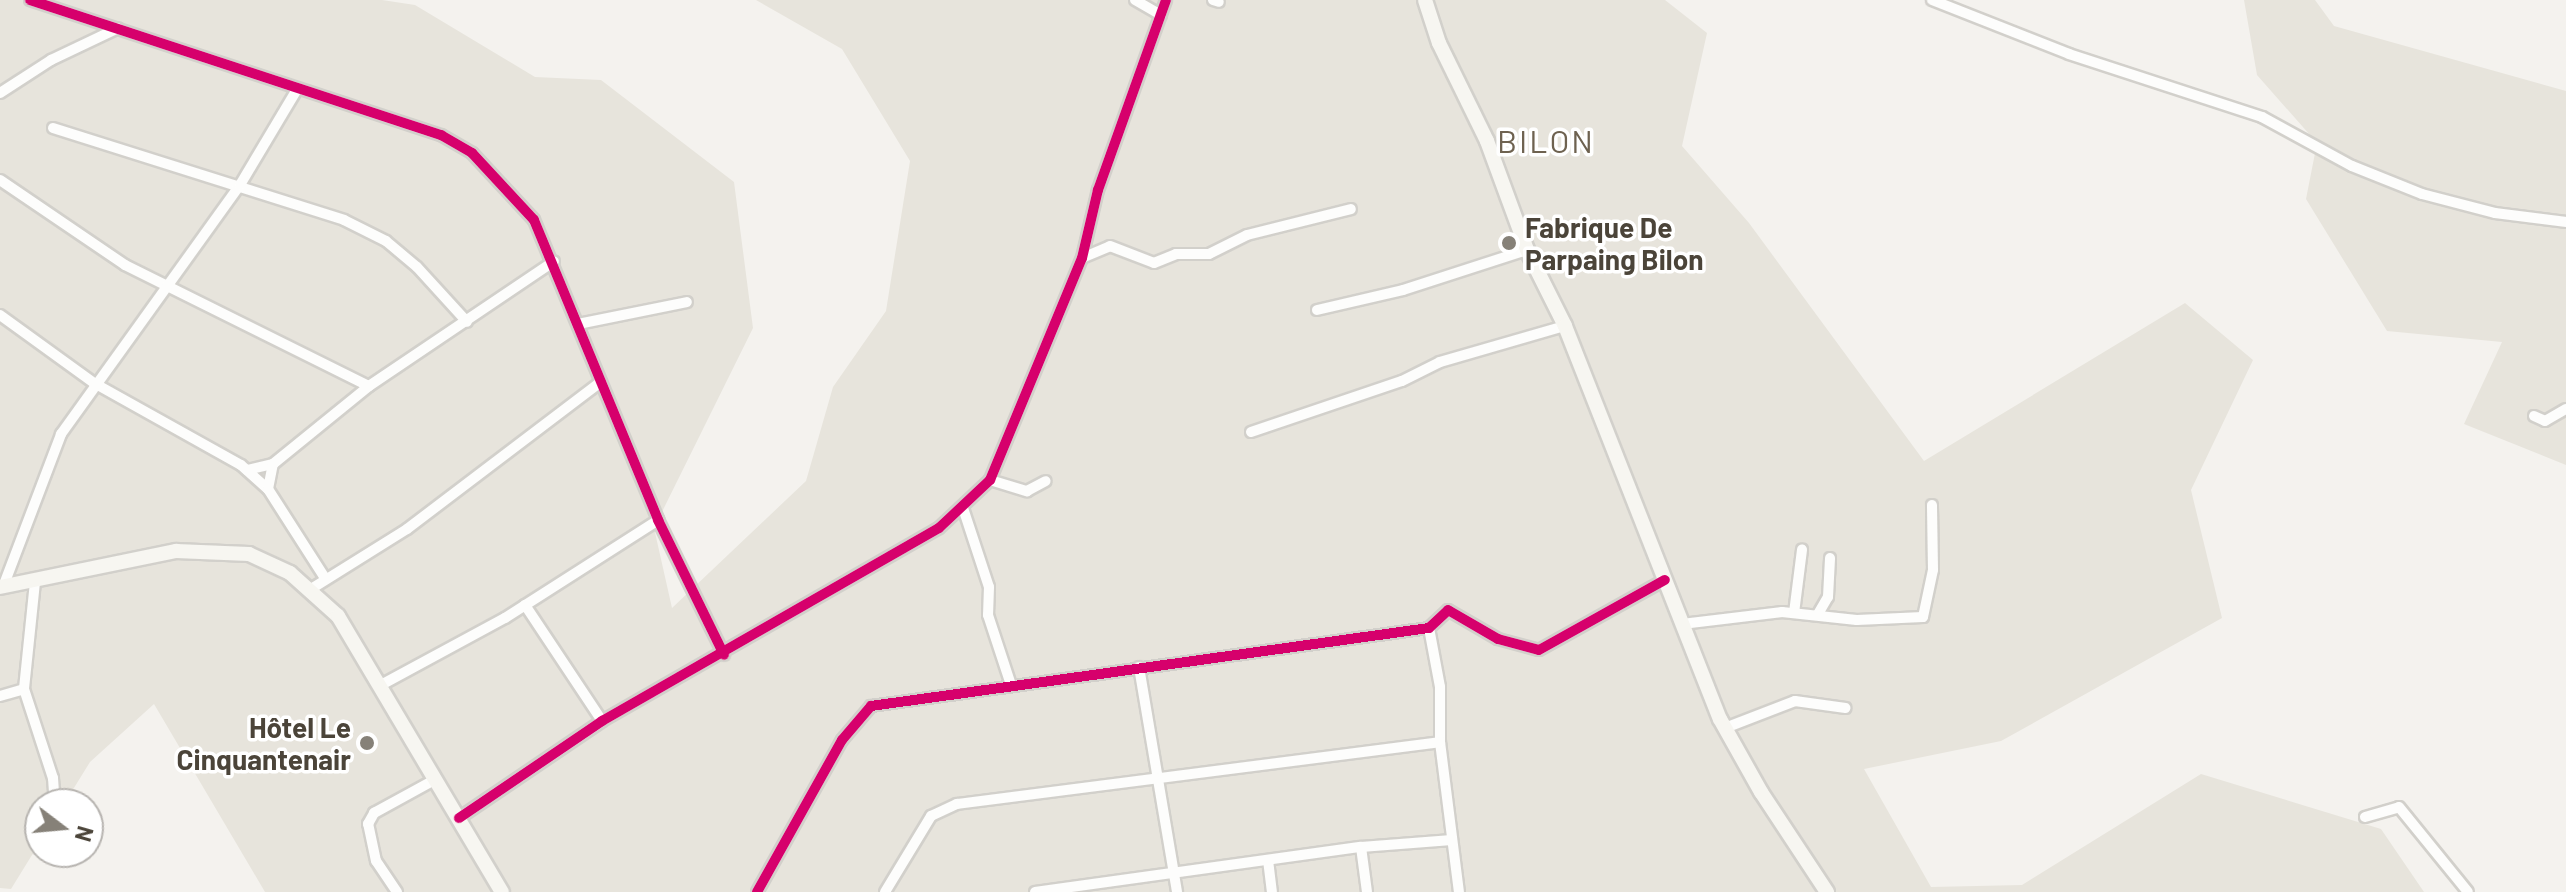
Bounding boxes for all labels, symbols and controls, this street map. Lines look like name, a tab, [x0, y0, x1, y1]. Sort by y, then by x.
district label: BILON	[1497, 121, 1595, 159]
place label: Fabrique De Parpaing Bilon	[1525, 210, 1704, 276]
marker: Fabrique De Parpaing Bilon	[1500, 234, 1518, 252]
place label: Hôtel Le Cinquantenair	[177, 710, 351, 776]
marker: Hôtel Le Cinquantenair	[358, 734, 376, 752]
north arrow	[24, 788, 104, 868]
text: N	[71, 823, 100, 845]

